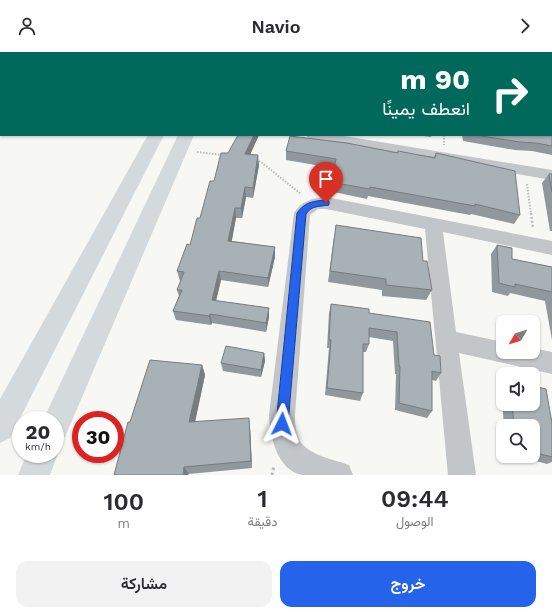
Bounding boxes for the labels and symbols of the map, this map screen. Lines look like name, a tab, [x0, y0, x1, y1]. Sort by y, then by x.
pin	[309, 162, 343, 203]
north arrow	[496, 315, 540, 359]
position arrow	[261, 403, 303, 445]
speed limit sign: 30	[72, 411, 124, 463]

